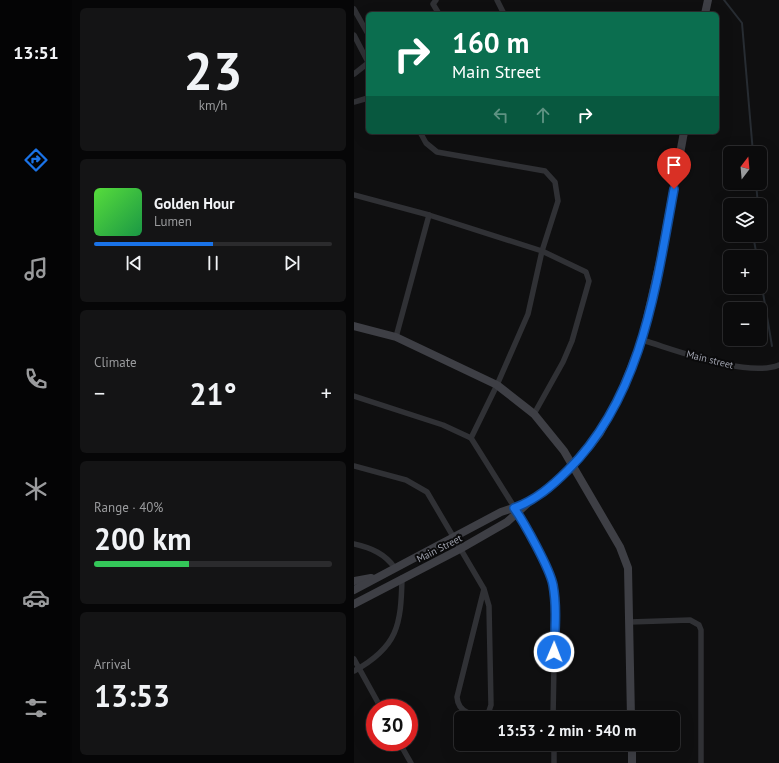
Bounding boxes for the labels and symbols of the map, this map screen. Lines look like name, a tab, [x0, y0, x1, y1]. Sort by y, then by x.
north arrow	[723, 146, 767, 190]
pin	[657, 148, 691, 189]
street label: Main street	[685, 347, 735, 372]
street label: Main Street	[414, 531, 465, 565]
position arrow	[533, 631, 575, 673]
speed limit sign: 30	[366, 699, 418, 751]

